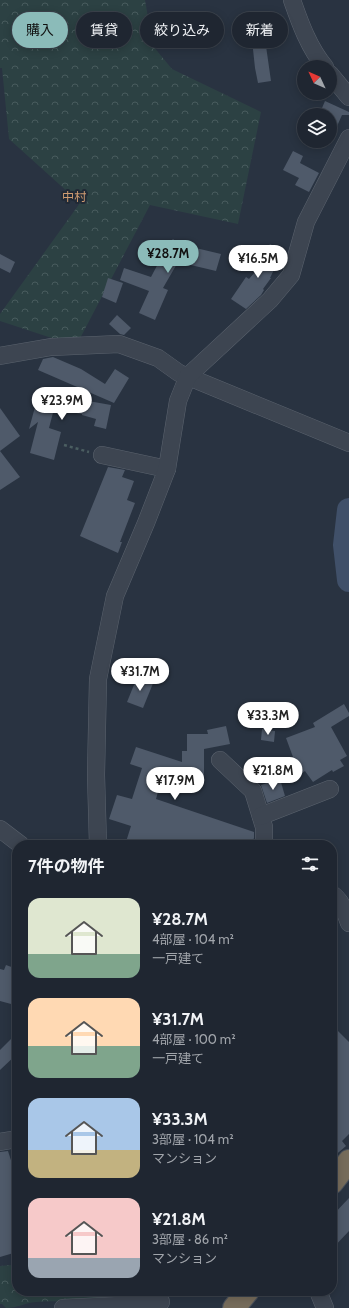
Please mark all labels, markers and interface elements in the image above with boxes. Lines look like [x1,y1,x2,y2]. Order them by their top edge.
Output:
chip: 購入 [12,12,68,48]
chip: 賃貸 [76,12,132,48]
chip: 絞り込み [140,12,224,48]
chip: 新着 [232,12,288,48]
north arrow [297,60,337,100]
map controls [297,60,337,148]
button: layers [297,108,337,148]
district label: 中村 [62,189,87,204]
pin: ¥28.7M [135,240,201,274]
text: ¥28.7M [147,245,189,261]
pin: ¥16.5M [225,245,291,279]
text: ¥16.5M [238,250,278,266]
pin: ¥23.9M [29,387,95,421]
text: ¥23.9M [41,392,83,408]
pin: ¥31.7M [107,658,173,692]
text: ¥31.7M [120,663,160,679]
pin: ¥33.3M [235,702,301,736]
text: ¥33.3M [247,707,289,723]
pin: ¥21.8M [240,757,306,791]
text: ¥21.8M [252,762,294,778]
pin: ¥17.9M [142,767,208,801]
text: ¥17.9M [155,772,195,788]
icon: filters [299,853,321,875]
text: 7件の物件 [28,856,105,876]
text: ¥28.7M [152,909,208,929]
icon: home [60,914,108,962]
text: 4部屋 · 104 m² [152,931,234,947]
text: 一戸建て [152,950,204,966]
text: ¥31.7M [152,1009,204,1029]
icon: home [60,1014,108,1062]
text: 4部屋 · 100 m² [152,1031,236,1047]
text: 一戸建て [152,1050,204,1066]
text: ¥33.3M [152,1109,208,1129]
icon: home [60,1114,108,1162]
text: 3部屋 · 104 m² [152,1131,233,1147]
text: マンション [152,1150,217,1166]
text: ¥21.8M [152,1209,206,1229]
icon: home [60,1214,108,1262]
text: 3部屋 · 86 m² [152,1231,228,1247]
text: マンション [152,1250,217,1266]

